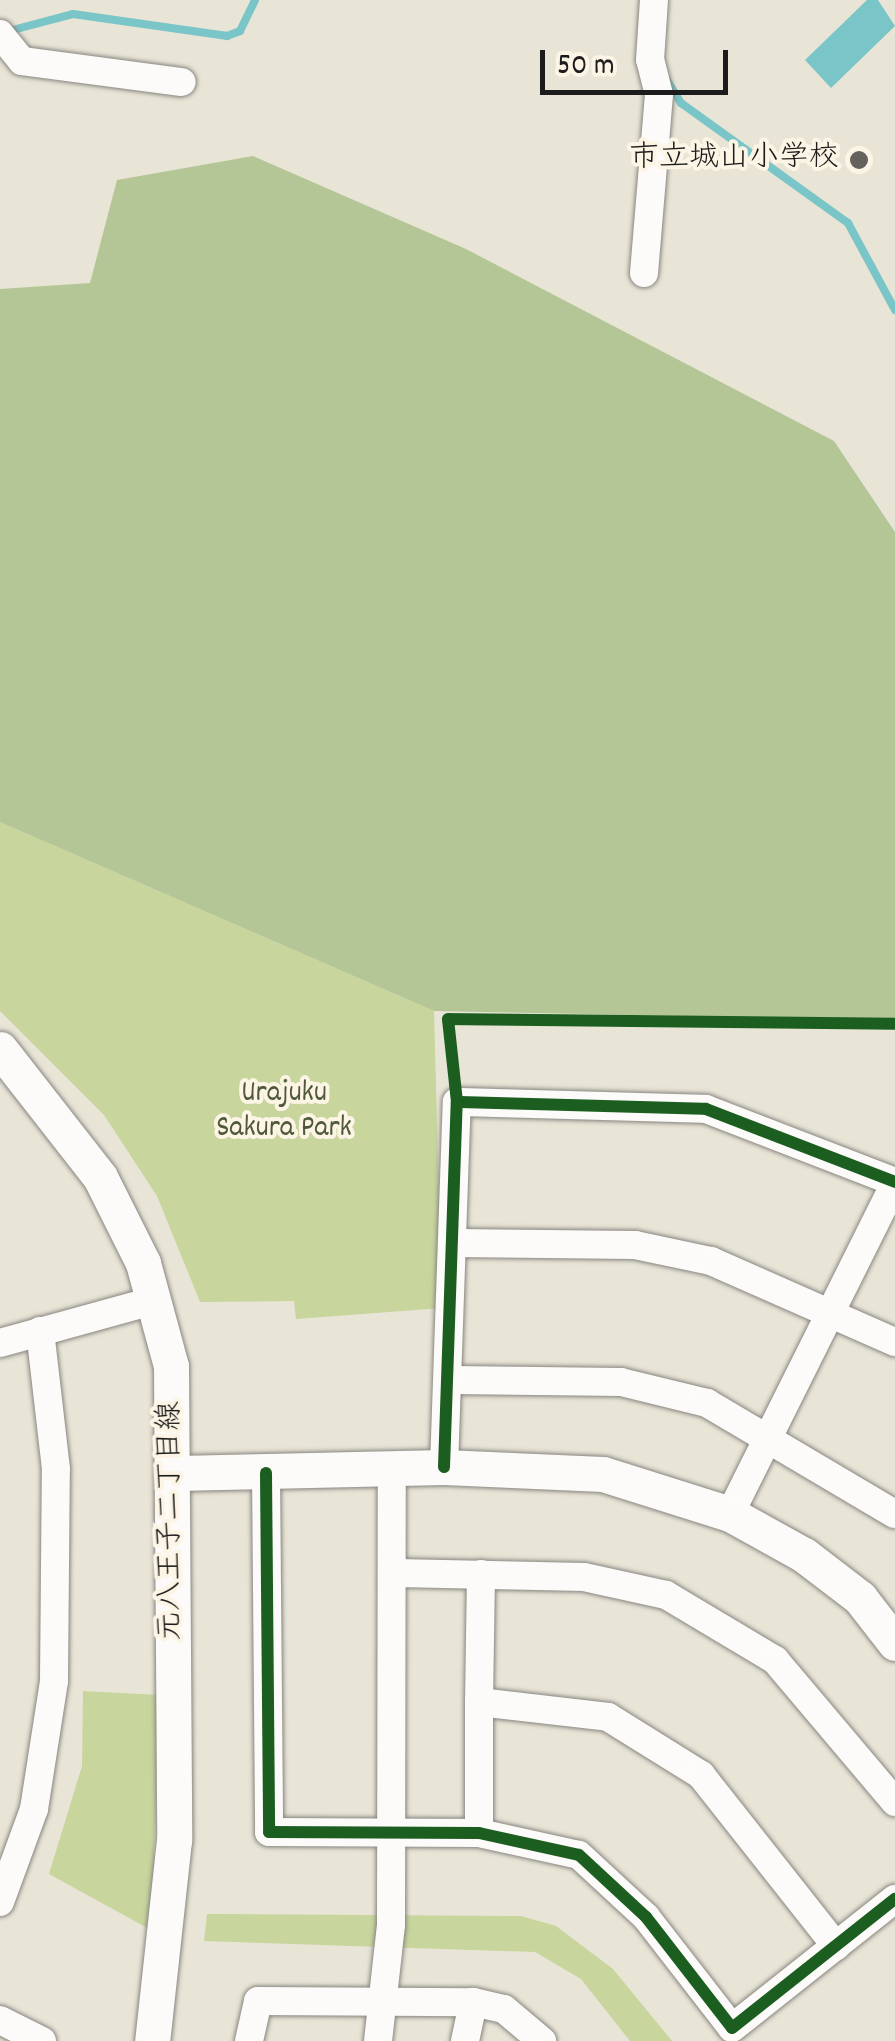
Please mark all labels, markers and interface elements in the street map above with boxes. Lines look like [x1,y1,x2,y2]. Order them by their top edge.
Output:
scale bar [545,30,732,92]
text: 50 m [557,46,615,89]
place label: 市立城山小学校 [629,142,839,178]
marker: 市立城山小学校 [848,149,870,171]
park label: Urajuku Sakura Park [216,1077,352,1148]
street label: 元八王子二丁目線 [155,1401,191,1641]

